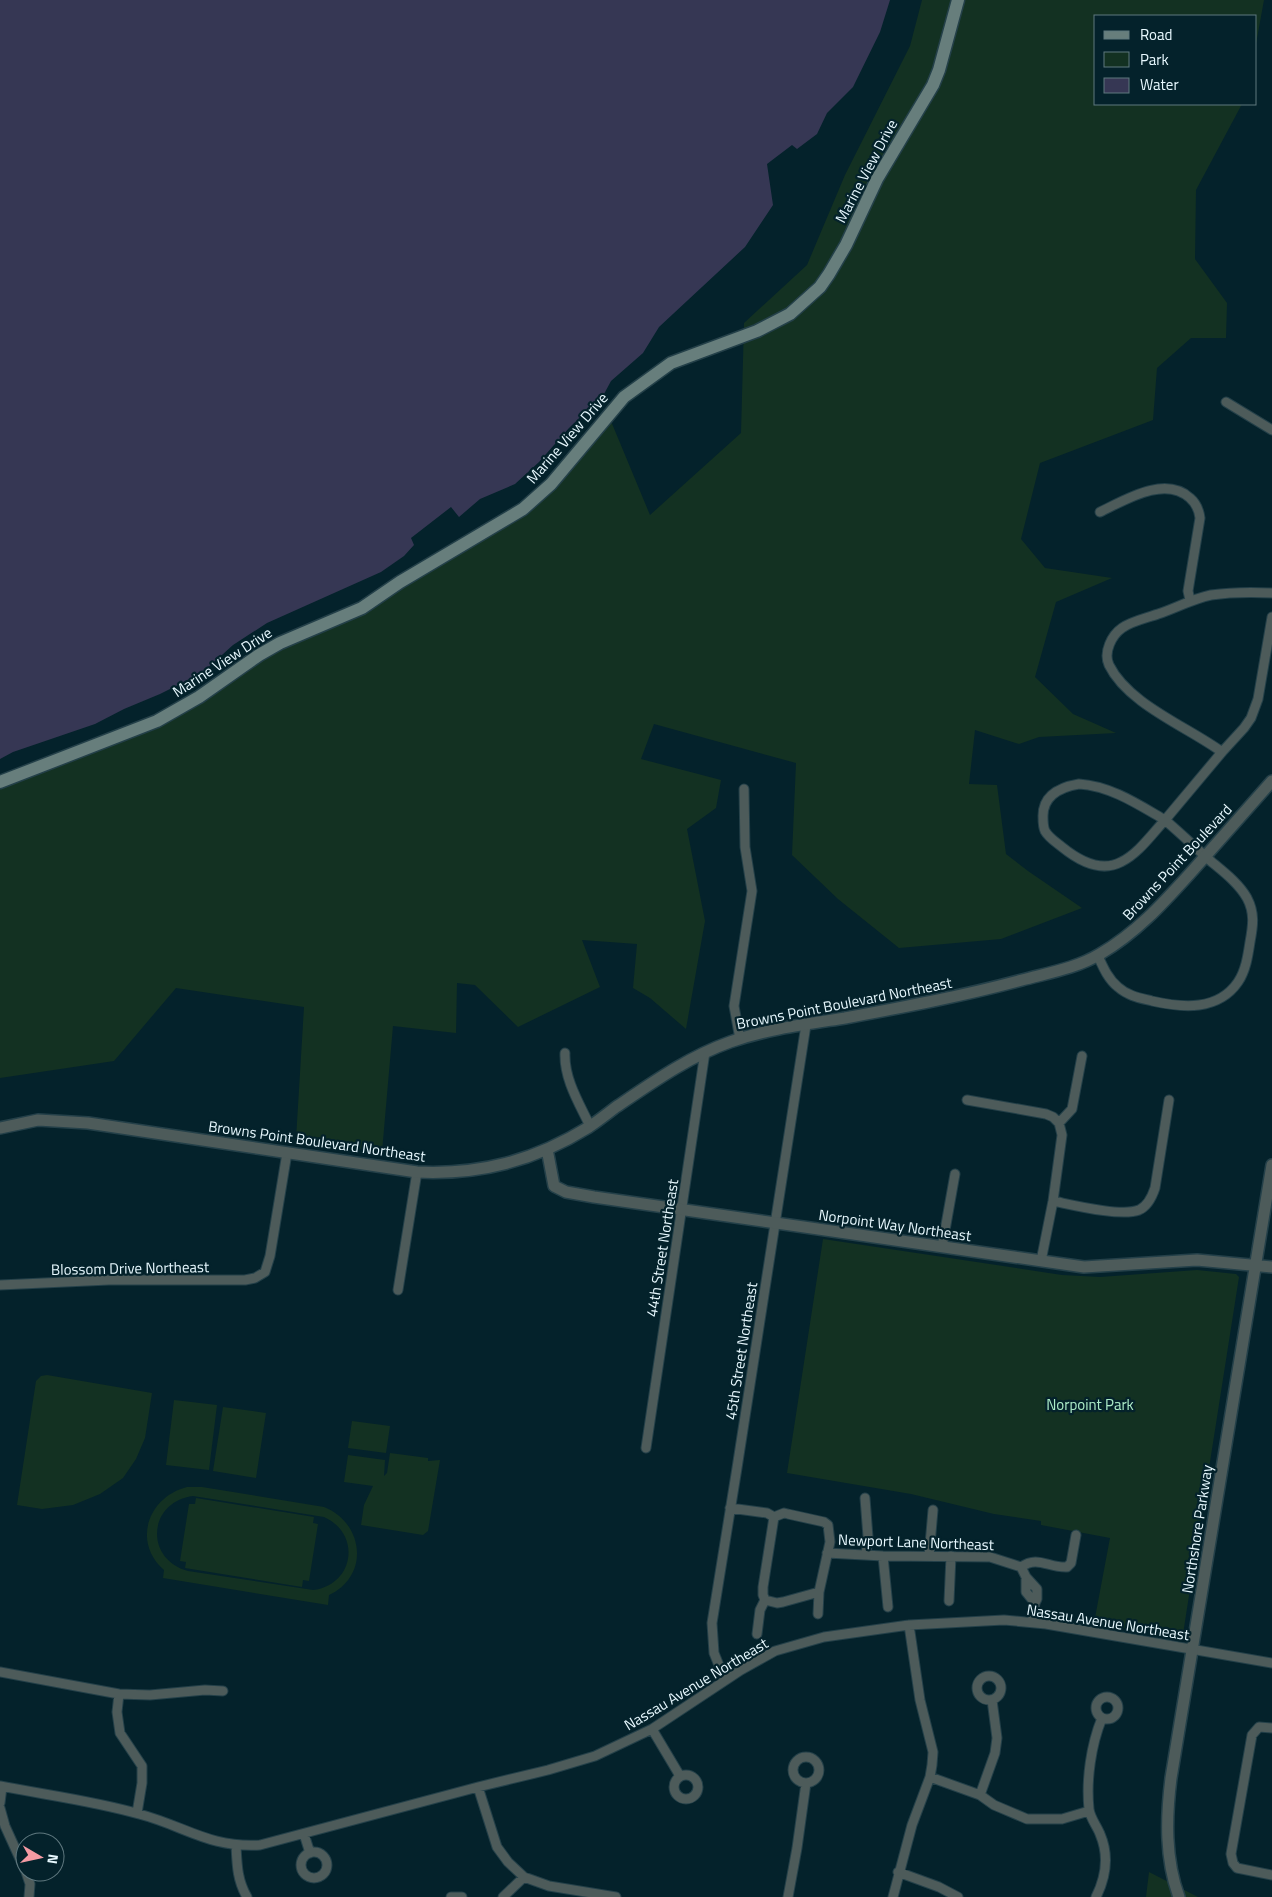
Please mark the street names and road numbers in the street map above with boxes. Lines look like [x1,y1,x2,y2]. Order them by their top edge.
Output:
street label: Marine View Drive [829,115,903,227]
street label: Marine View Drive [521,387,613,489]
street label: Marine View Drive [168,621,276,703]
street label: Browns Point Boulevard [1117,799,1237,925]
street label: Browns Point Boulevard Northeast [734,971,955,1035]
street label: Browns Point Boulevard Northeast [207,1114,428,1168]
street label: 44th Street Northeast [640,1177,684,1319]
street label: Norpoint Way Northeast [817,1203,973,1247]
street label: Blossom Drive Northeast [51,1255,210,1281]
street label: 45th Street Northeast [719,1280,763,1422]
street label: Northshore Parkway [1175,1463,1219,1595]
street label: Newport Lane Northeast [838,1528,995,1556]
street label: Nassau Avenue Northeast [1025,1598,1192,1646]
street label: Nassau Avenue Northeast [620,1631,773,1736]

